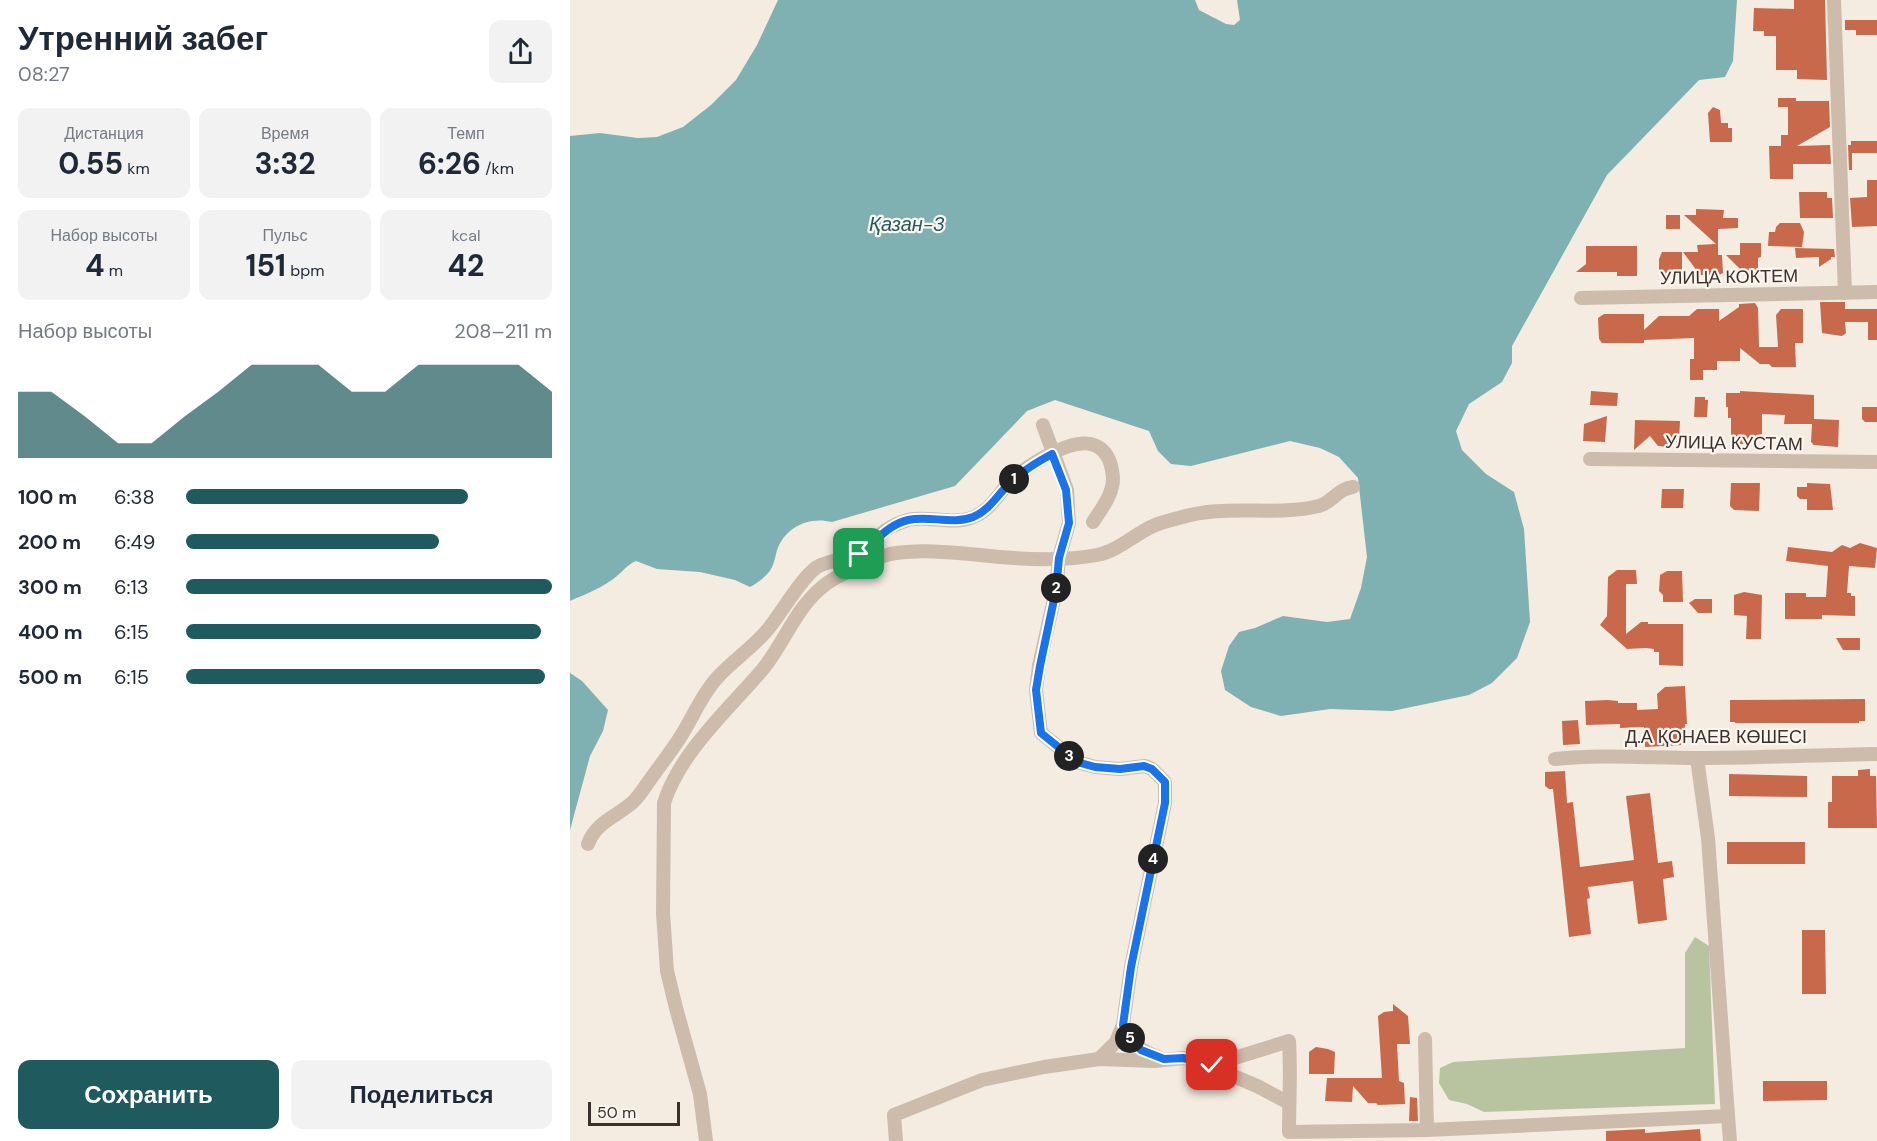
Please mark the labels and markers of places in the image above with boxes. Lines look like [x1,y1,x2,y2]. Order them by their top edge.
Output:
pin: 1 [999,464,1029,494]
pin [833,528,884,579]
pin: 2 [1041,573,1071,603]
pin: 3 [1054,741,1084,771]
pin: 4 [1138,844,1168,874]
pin: 5 [1115,1023,1145,1053]
pin [1186,1039,1237,1090]

